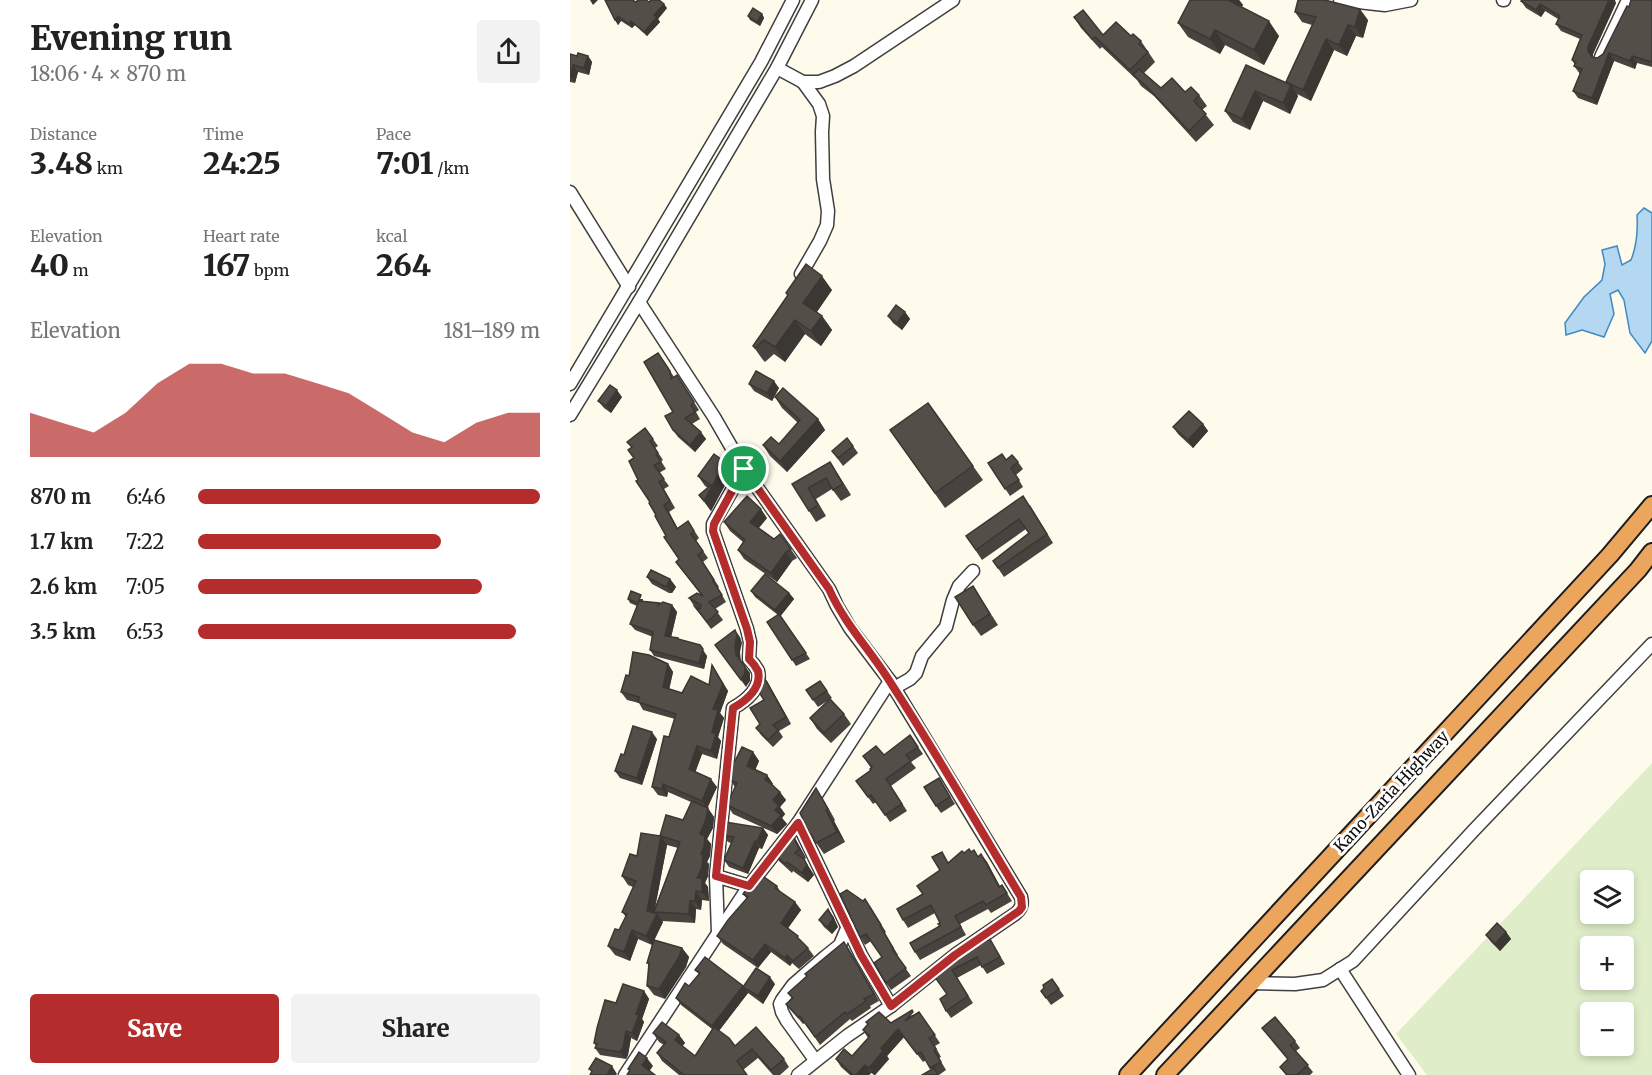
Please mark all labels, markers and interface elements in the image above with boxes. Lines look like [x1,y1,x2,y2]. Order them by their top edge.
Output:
text: Evening run [30,18,232,59]
button: share [477,20,540,83]
text: 18:06 · 4 × 870 m [30,61,186,86]
text: Distance [30,124,97,144]
text: Time [203,124,244,144]
text: Pace [376,124,411,144]
text: 3.48 [30,144,93,182]
text: 24:25 [203,144,281,182]
text: 7:01 [376,144,433,182]
text: km [93,158,123,178]
text: /km [433,158,469,178]
text: Elevation [30,226,103,246]
text: Heart rate [203,226,280,246]
text: kcal [376,226,407,246]
text: 40 [30,246,69,284]
text: 167 [203,246,250,284]
text: 264 [376,246,431,284]
text: m [69,260,89,280]
text: bpm [250,260,289,280]
text: Elevation [30,318,121,343]
text: 181–189 m [443,318,540,343]
pin [718,443,769,494]
icon: arrive [727,452,760,485]
text: 870 m [30,484,91,509]
text: 6:46 [126,484,166,509]
text: 1.7 km [30,529,93,554]
text: 7:22 [126,529,164,554]
text: 2.6 km [30,574,97,599]
text: 7:05 [126,574,165,599]
text: 3.5 km [30,619,96,644]
text: 6:53 [126,619,164,644]
street label: Kano-Zaria Highway [1329,725,1453,856]
map controls [1580,870,1634,1056]
button: layers [1580,870,1634,924]
button: + [1580,936,1634,990]
button: Save [30,994,279,1063]
button: Share [291,994,540,1063]
button: − [1580,1002,1634,1056]

